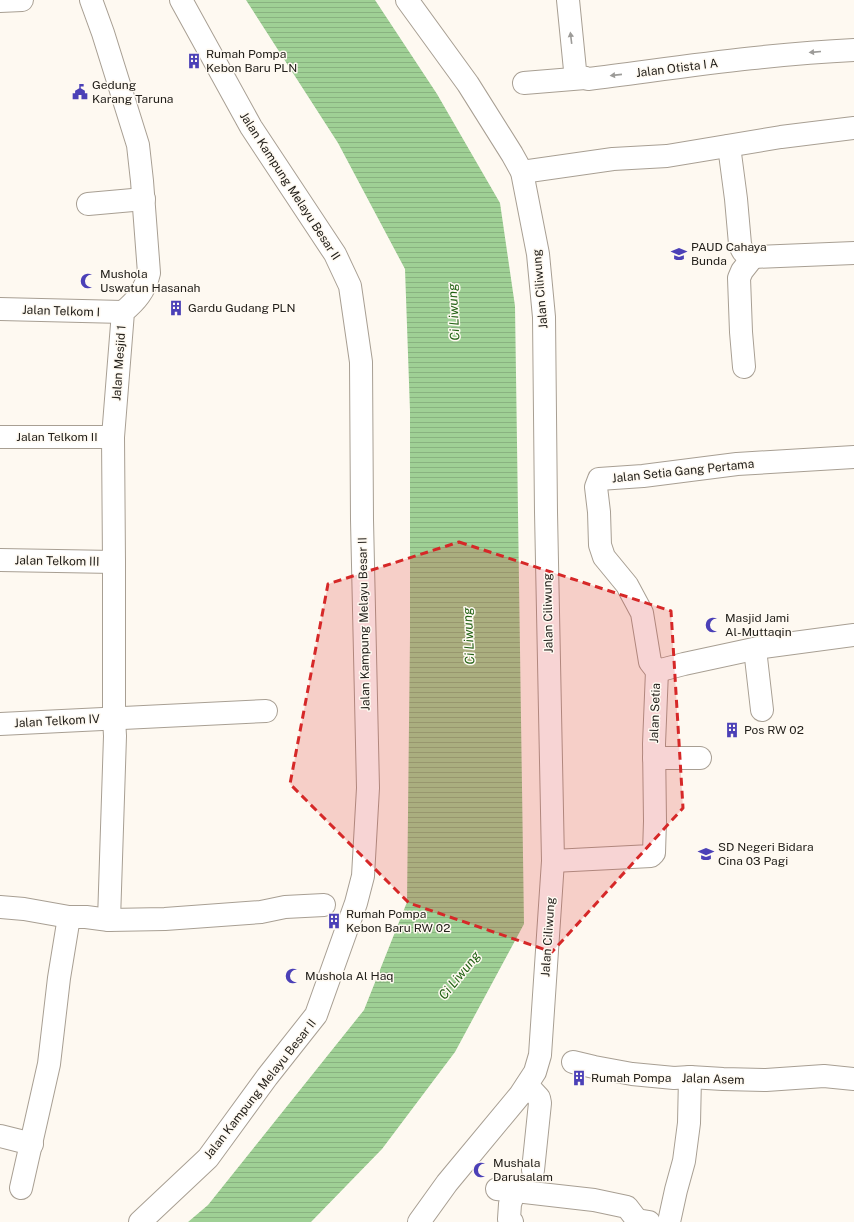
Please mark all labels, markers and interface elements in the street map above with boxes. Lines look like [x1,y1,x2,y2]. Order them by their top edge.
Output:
one-way arrow [568,32,574,44]
place label: Rumah Pompa Kebon Baru PLN [206,47,297,75]
one-way arrow [809,49,821,56]
building icon: Rumah Pompa Kebon Baru PLN [185,52,203,70]
street label: Jalan Otista I A [635,56,719,80]
one-way arrow [610,72,622,78]
place label: Gedung Karang Taruna [92,78,173,106]
public building icon: Gedung Karang Taruna [71,83,89,101]
street label: Jalan Kampung Melayu Besar II [237,109,343,263]
place label: PAUD Cahaya Bunda [691,240,767,268]
school or university icon: PAUD Cahaya Bunda [670,245,688,263]
street label: Jalan Ciliwung [530,249,550,329]
place label: Mushola Uswatun Hasanah [100,267,201,295]
mosque icon: Mushola Uswatun Hasanah [79,272,97,290]
water label: Ci Liwung [444,283,462,341]
building icon: Gardu Gudang PLN [167,299,185,317]
place label: Gardu Gudang PLN [188,301,296,315]
street label: Jalan Telkom I [22,303,100,319]
street label: Jalan Mesjid 1 [109,325,129,401]
street label: Jalan Telkom II [16,430,98,444]
street label: Jalan Setia Gang Pertama [611,457,755,485]
street label: Jalan Kampung Melayu Besar II [355,537,373,711]
street label: Jalan Telkom III [15,553,99,569]
street label: Jalan Ciliwung [540,573,556,653]
water label: Ci Liwung [459,607,477,665]
place label: Masjid Jami Al-Muttaqin [725,611,792,639]
mosque icon: Masjid Jami Al-Muttaqin [704,616,722,634]
street label: Jalan Setia [647,683,663,743]
street label: Jalan Telkom IV [14,712,100,730]
building icon: Pos RW 02 [723,721,741,739]
place label: Pos RW 02 [744,723,804,737]
place label: SD Negeri Bidara Cina 03 Pagi [718,840,814,868]
school or university icon: SD Negeri Bidara Cina 03 Pagi [697,845,715,863]
street label: Jalan Ciliwung [538,897,558,977]
place label: Rumah Pompa Kebon Baru RW 02 [346,907,450,935]
building icon: Rumah Pompa Kebon Baru RW 02 [325,912,343,930]
water label: Ci Liwung [435,948,483,1002]
mosque icon: Mushola Al Haq [284,967,302,985]
place label: Mushola Al Haq [305,969,394,983]
street label: Jalan Kampung Melayu Besar II [201,1016,319,1162]
building icon: Rumah Pompa [570,1069,588,1087]
place label: Rumah Pompa [591,1071,671,1085]
street label: Jalan Asem [681,1071,745,1087]
place label: Mushala Darusalam [493,1156,553,1184]
mosque icon: Mushala Darusalam [472,1161,490,1179]

